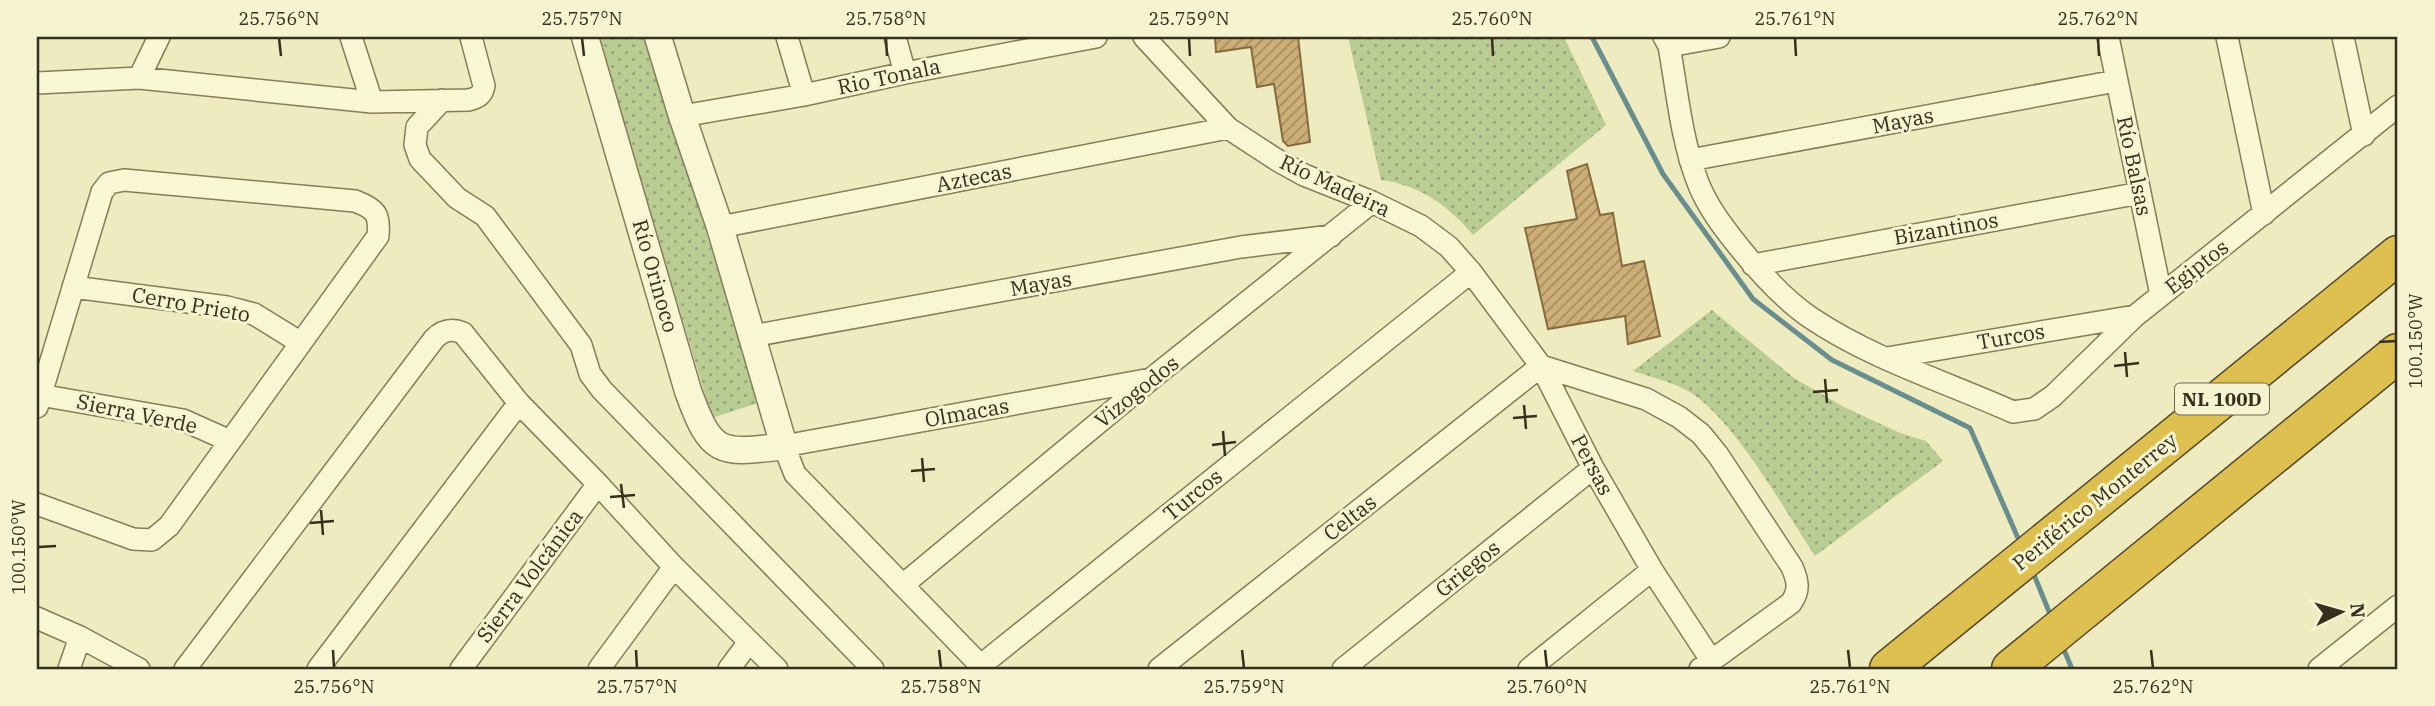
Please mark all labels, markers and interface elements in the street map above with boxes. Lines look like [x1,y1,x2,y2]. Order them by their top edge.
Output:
text: 25.756°N [238,7,320,30]
text: 25.757°N [541,7,623,30]
text: 25.758°N [845,7,927,30]
text: 25.759°N [1148,7,1230,30]
text: 25.760°N [1451,7,1533,30]
text: 25.761°N [1754,7,1836,30]
text: 25.762°N [2057,7,2139,30]
street label: Rio Tonala [835,51,943,101]
street label: Mayas [1870,100,1936,140]
street label: Río Balsas [2111,113,2159,218]
street label: Río Madeira [1276,147,1395,223]
street label: Aztecas [934,156,1014,198]
street label: Bizantinos [1891,205,2000,251]
street label: Río Orinoco [626,216,685,336]
street label: Egiptos [2159,233,2234,300]
street label: Mayas [1008,264,1074,302]
street label: Cerro Prieto [130,280,252,328]
text: 100.150°W [2404,293,2427,389]
street label: Turcos [1975,316,2047,356]
street label: Vizogodos [1088,349,1184,434]
road number: NL 100D [2175,384,2269,414]
street label: Sierra Verde [74,387,200,439]
street label: Olmacas [922,391,1011,433]
street label: Periférico Monterrey [2006,425,2183,577]
street label: Persas [1565,429,1621,500]
street label: Turcos [1157,462,1228,527]
street label: Celtas [1317,488,1382,547]
text: 100.150°W [7,499,30,595]
street label: Sierra Volcánica [470,503,589,648]
street label: Griegos [1429,534,1506,603]
north arrow [2306,576,2376,646]
text: N [2345,602,2371,619]
text: 25.756°N [293,675,375,698]
text: 25.757°N [596,675,678,698]
text: 25.758°N [900,675,982,698]
text: 25.759°N [1203,675,1285,698]
text: 25.760°N [1506,675,1588,698]
text: 25.761°N [1809,675,1891,698]
text: 25.762°N [2112,675,2194,698]

